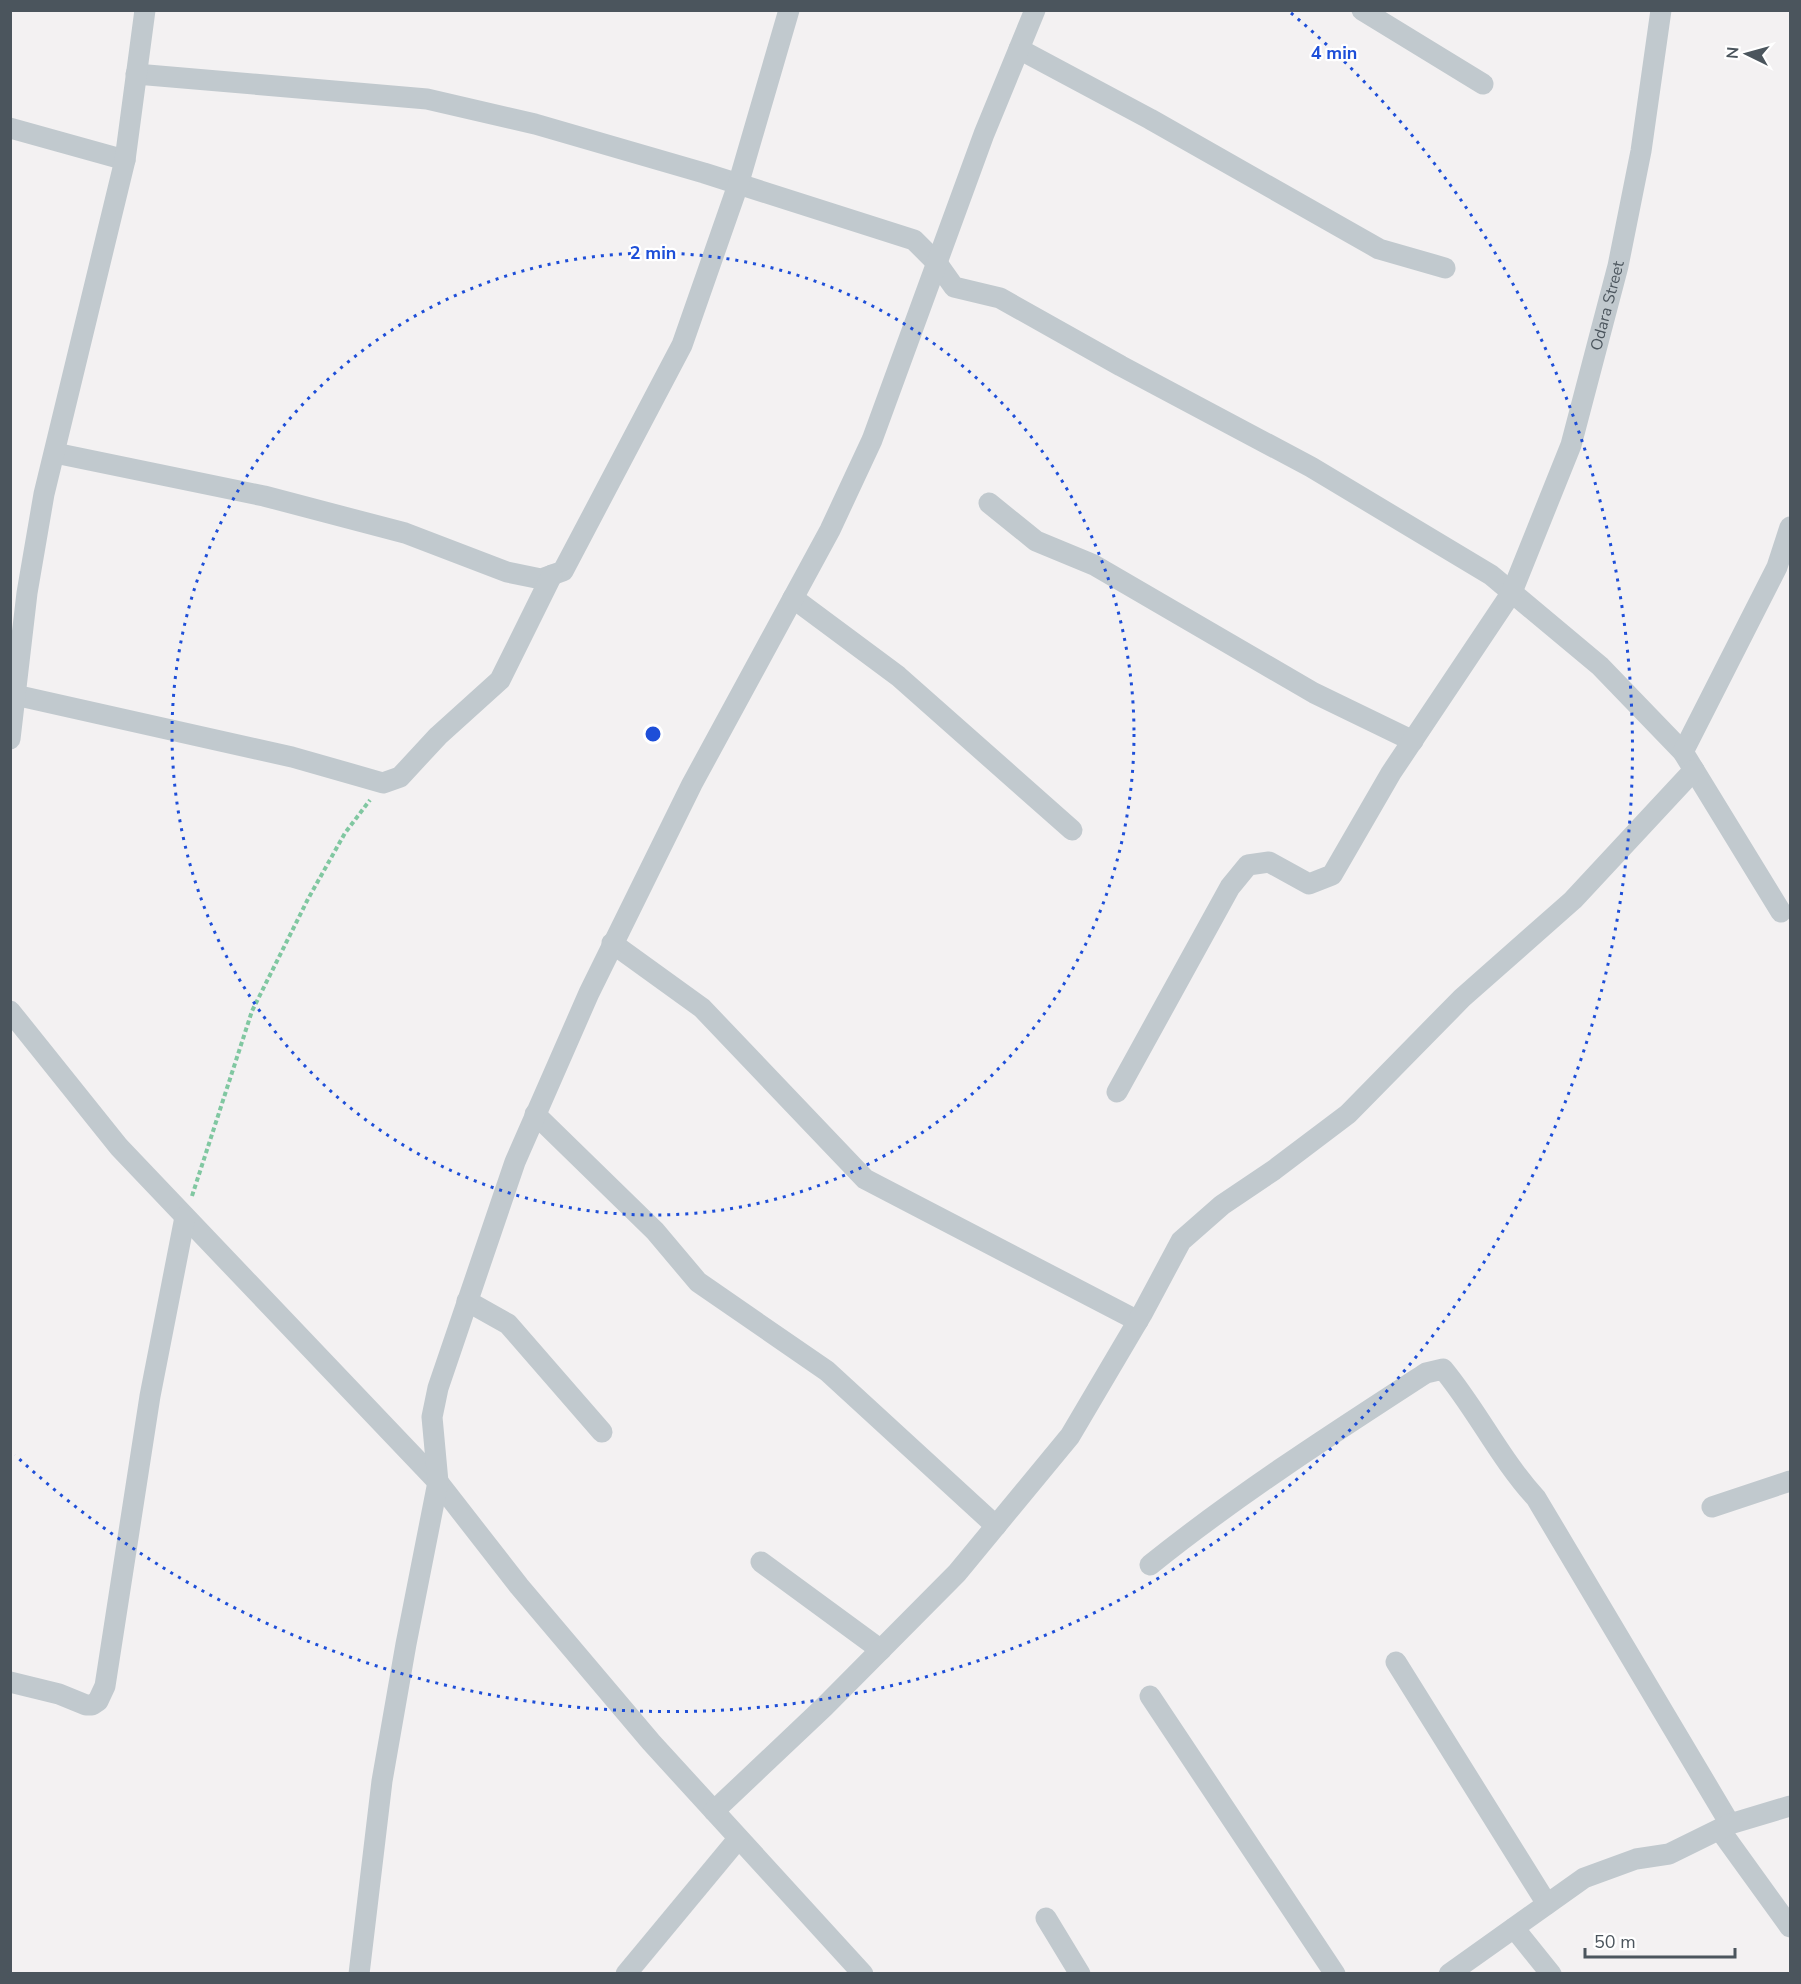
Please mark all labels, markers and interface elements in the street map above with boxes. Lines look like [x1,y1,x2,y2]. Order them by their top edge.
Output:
north arrow [1717,24,1777,84]
text: 4 min [1311,41,1357,65]
text: N [1722,46,1745,60]
text: 2 min [630,241,676,265]
street label: Odara Street [1585,259,1630,353]
centre of rings [643,724,663,744]
scale bar [1585,1921,1735,1959]
text: 50 m [1594,1930,1636,1954]

